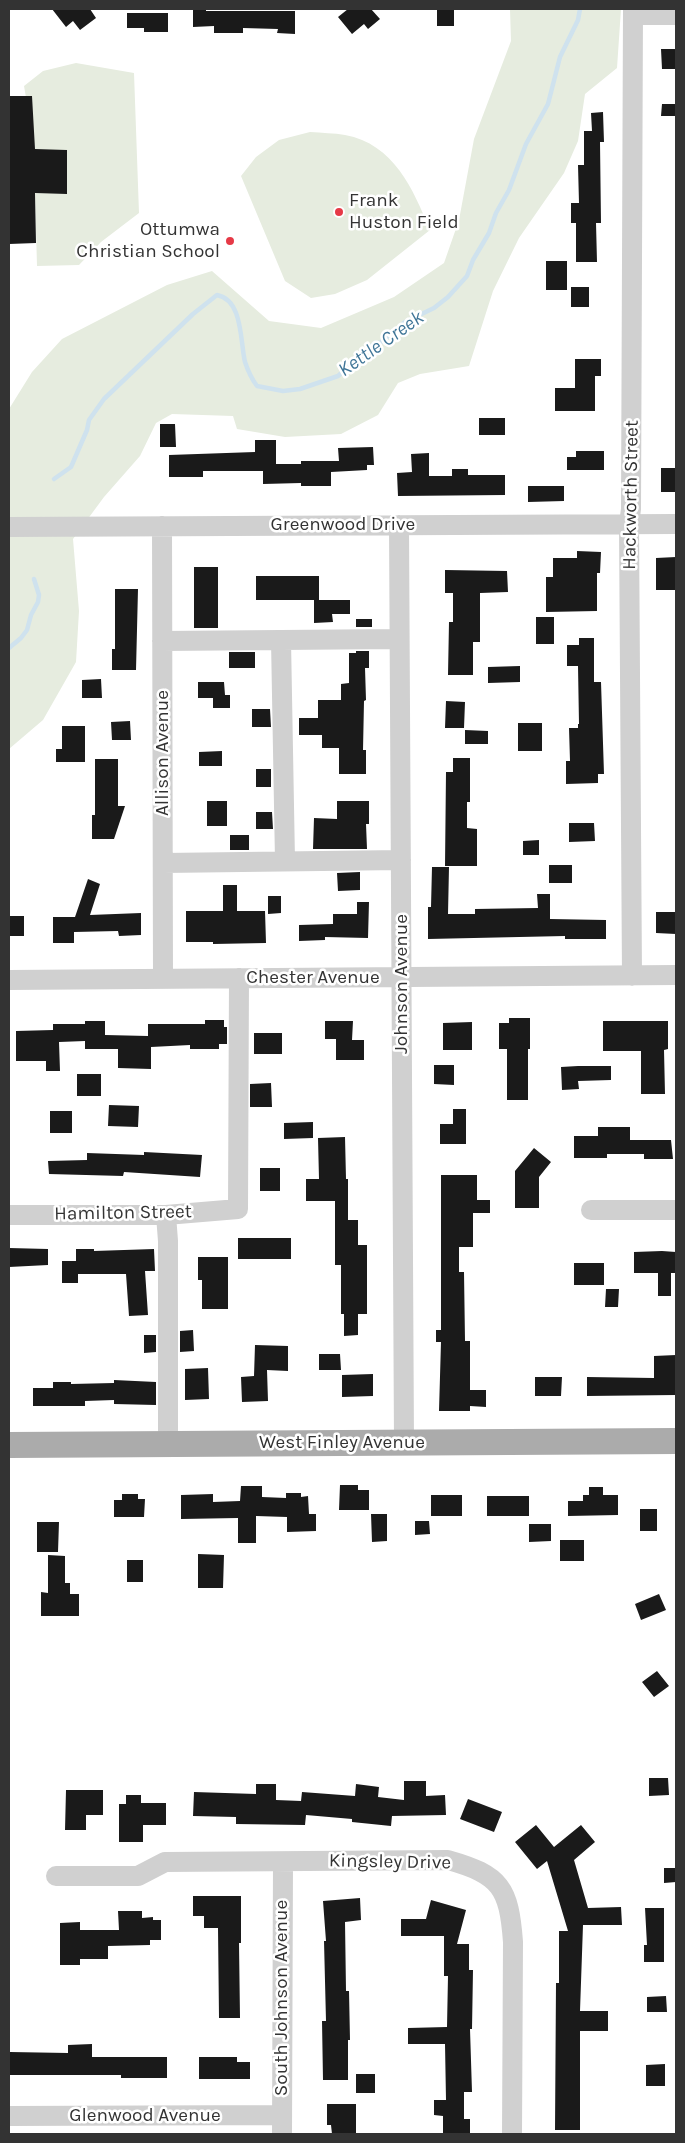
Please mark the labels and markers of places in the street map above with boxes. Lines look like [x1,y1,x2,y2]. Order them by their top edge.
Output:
place label: Frank Huston Field [349,190,459,234]
marker: Frank Huston Field [333,206,345,218]
place label: Ottumwa Christian School [76,219,220,263]
marker: Ottumwa Christian School [224,235,236,247]

